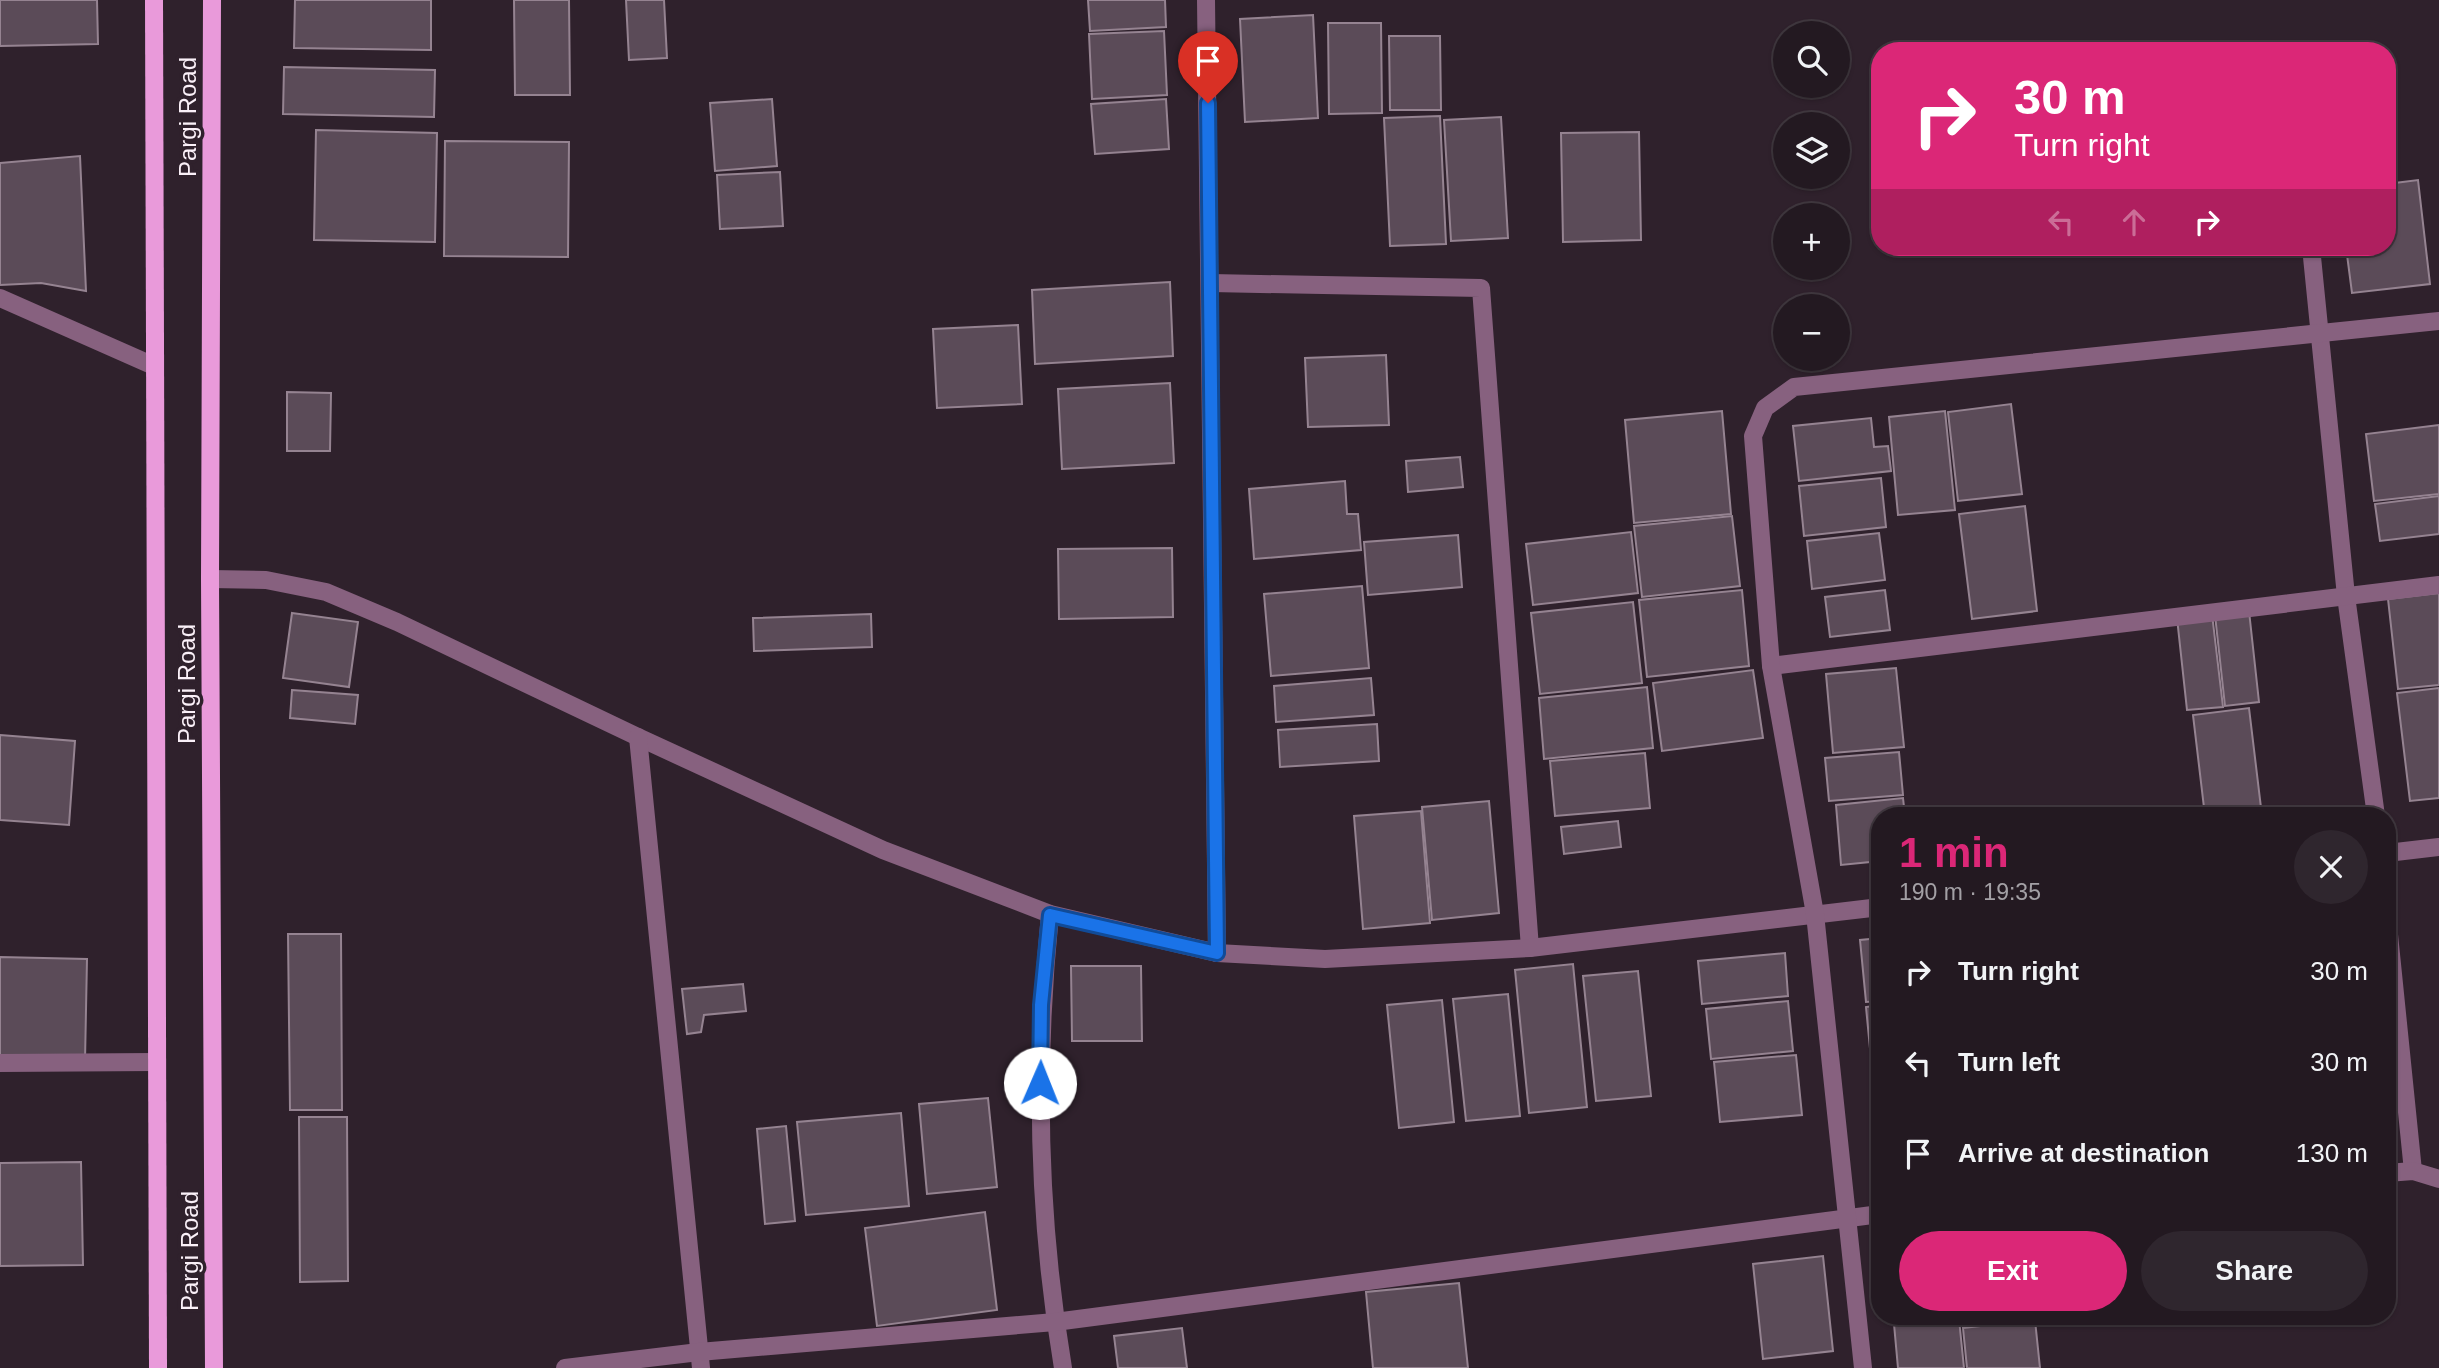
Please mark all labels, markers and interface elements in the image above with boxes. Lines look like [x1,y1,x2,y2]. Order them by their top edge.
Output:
map controls [1773,21,1850,371]
button: search [1773,21,1850,98]
pin [1178,31,1238,103]
icon: arrive [1189,42,1227,80]
street label: Pargi Road [174,57,201,177]
icon: right [1899,70,1990,161]
text: 30 m [2014,70,2126,124]
button: layers [1773,112,1850,189]
text: Turn right [2014,127,2150,163]
button: + [1773,203,1850,280]
icon: left [2042,203,2080,241]
icon: ahead [2115,203,2153,241]
icon: right [2188,203,2226,241]
button: − [1773,294,1850,371]
street label: Pargi Road [173,624,200,744]
text: 1 min [1899,829,2009,876]
button: close [2294,830,2368,904]
text: 190 m · 19:35 [1899,879,2041,905]
icon: right [1899,953,1937,991]
text: Turn right [1958,956,2079,986]
text: 30 m [2310,956,2368,986]
icon: left [1899,1044,1937,1082]
position arrow [1003,1046,1077,1120]
text: Turn left [1958,1047,2060,1077]
text: 30 m [2310,1047,2368,1077]
icon: arrive [1899,1135,1937,1173]
text: Arrive at destination [1958,1138,2209,1168]
text: 130 m [2296,1138,2368,1168]
street label: Pargi Road [176,1191,203,1311]
button: Exit [1899,1231,2127,1311]
button: Share [2141,1231,2368,1311]

